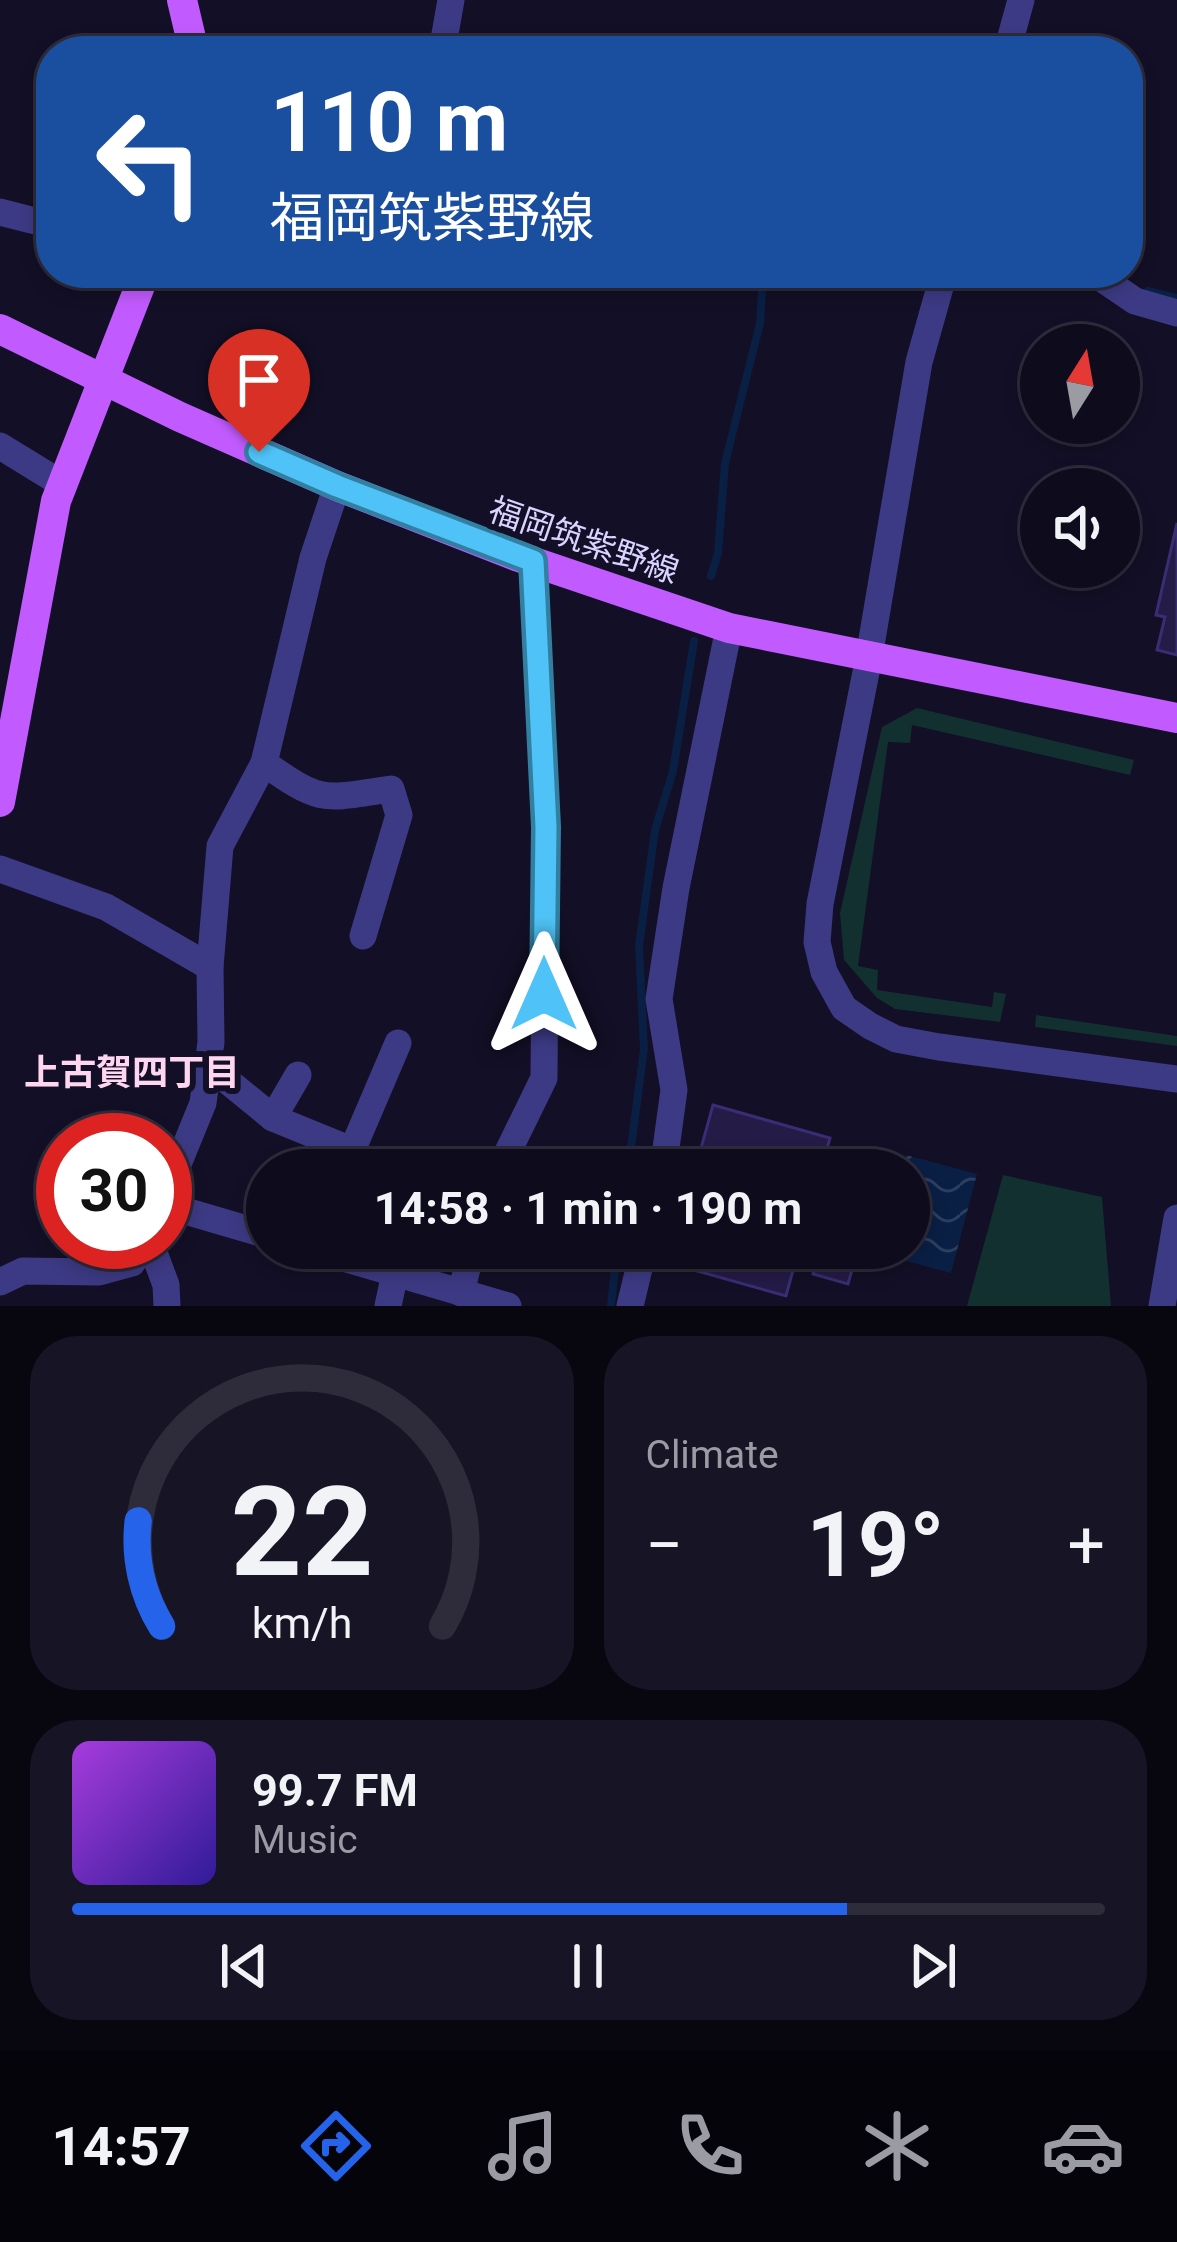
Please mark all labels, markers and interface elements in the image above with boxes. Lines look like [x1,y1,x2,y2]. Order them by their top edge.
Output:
text: 110 m [270,73,508,172]
icon: left [72,84,228,240]
text: 福岡筑紫野線 [270,187,594,250]
north arrow [1020,324,1140,444]
map controls [1020,324,1140,588]
pin [208,329,310,452]
icon: arrive [226,347,292,413]
button: sound [1020,468,1140,588]
street label: 福岡筑紫野線 [484,490,684,591]
position arrow [481,931,607,1057]
district label: 上古賀四丁目 [24,1052,240,1094]
speed limit sign: 30 [36,1113,192,1269]
text: 14:58 · 1 min · 190 m [374,1182,802,1235]
text: Climate [646,1432,779,1478]
text: 22 [230,1459,373,1605]
text: 19° [806,1493,945,1598]
text: − [646,1507,683,1584]
text: + [1068,1507,1105,1584]
text: km/h [251,1598,352,1648]
text: 99.7 FM [252,1764,418,1817]
text: Music [252,1817,358,1863]
icon: previous [211,1933,277,1999]
icon: pause [555,1933,621,1999]
icon: next [900,1933,966,1999]
icon: directions [294,2104,378,2188]
icon: music [481,2104,565,2188]
icon: phone [668,2104,752,2188]
icon: climate [855,2104,939,2188]
icon: car [1041,2104,1125,2188]
text: 14:57 [51,2115,191,2178]

